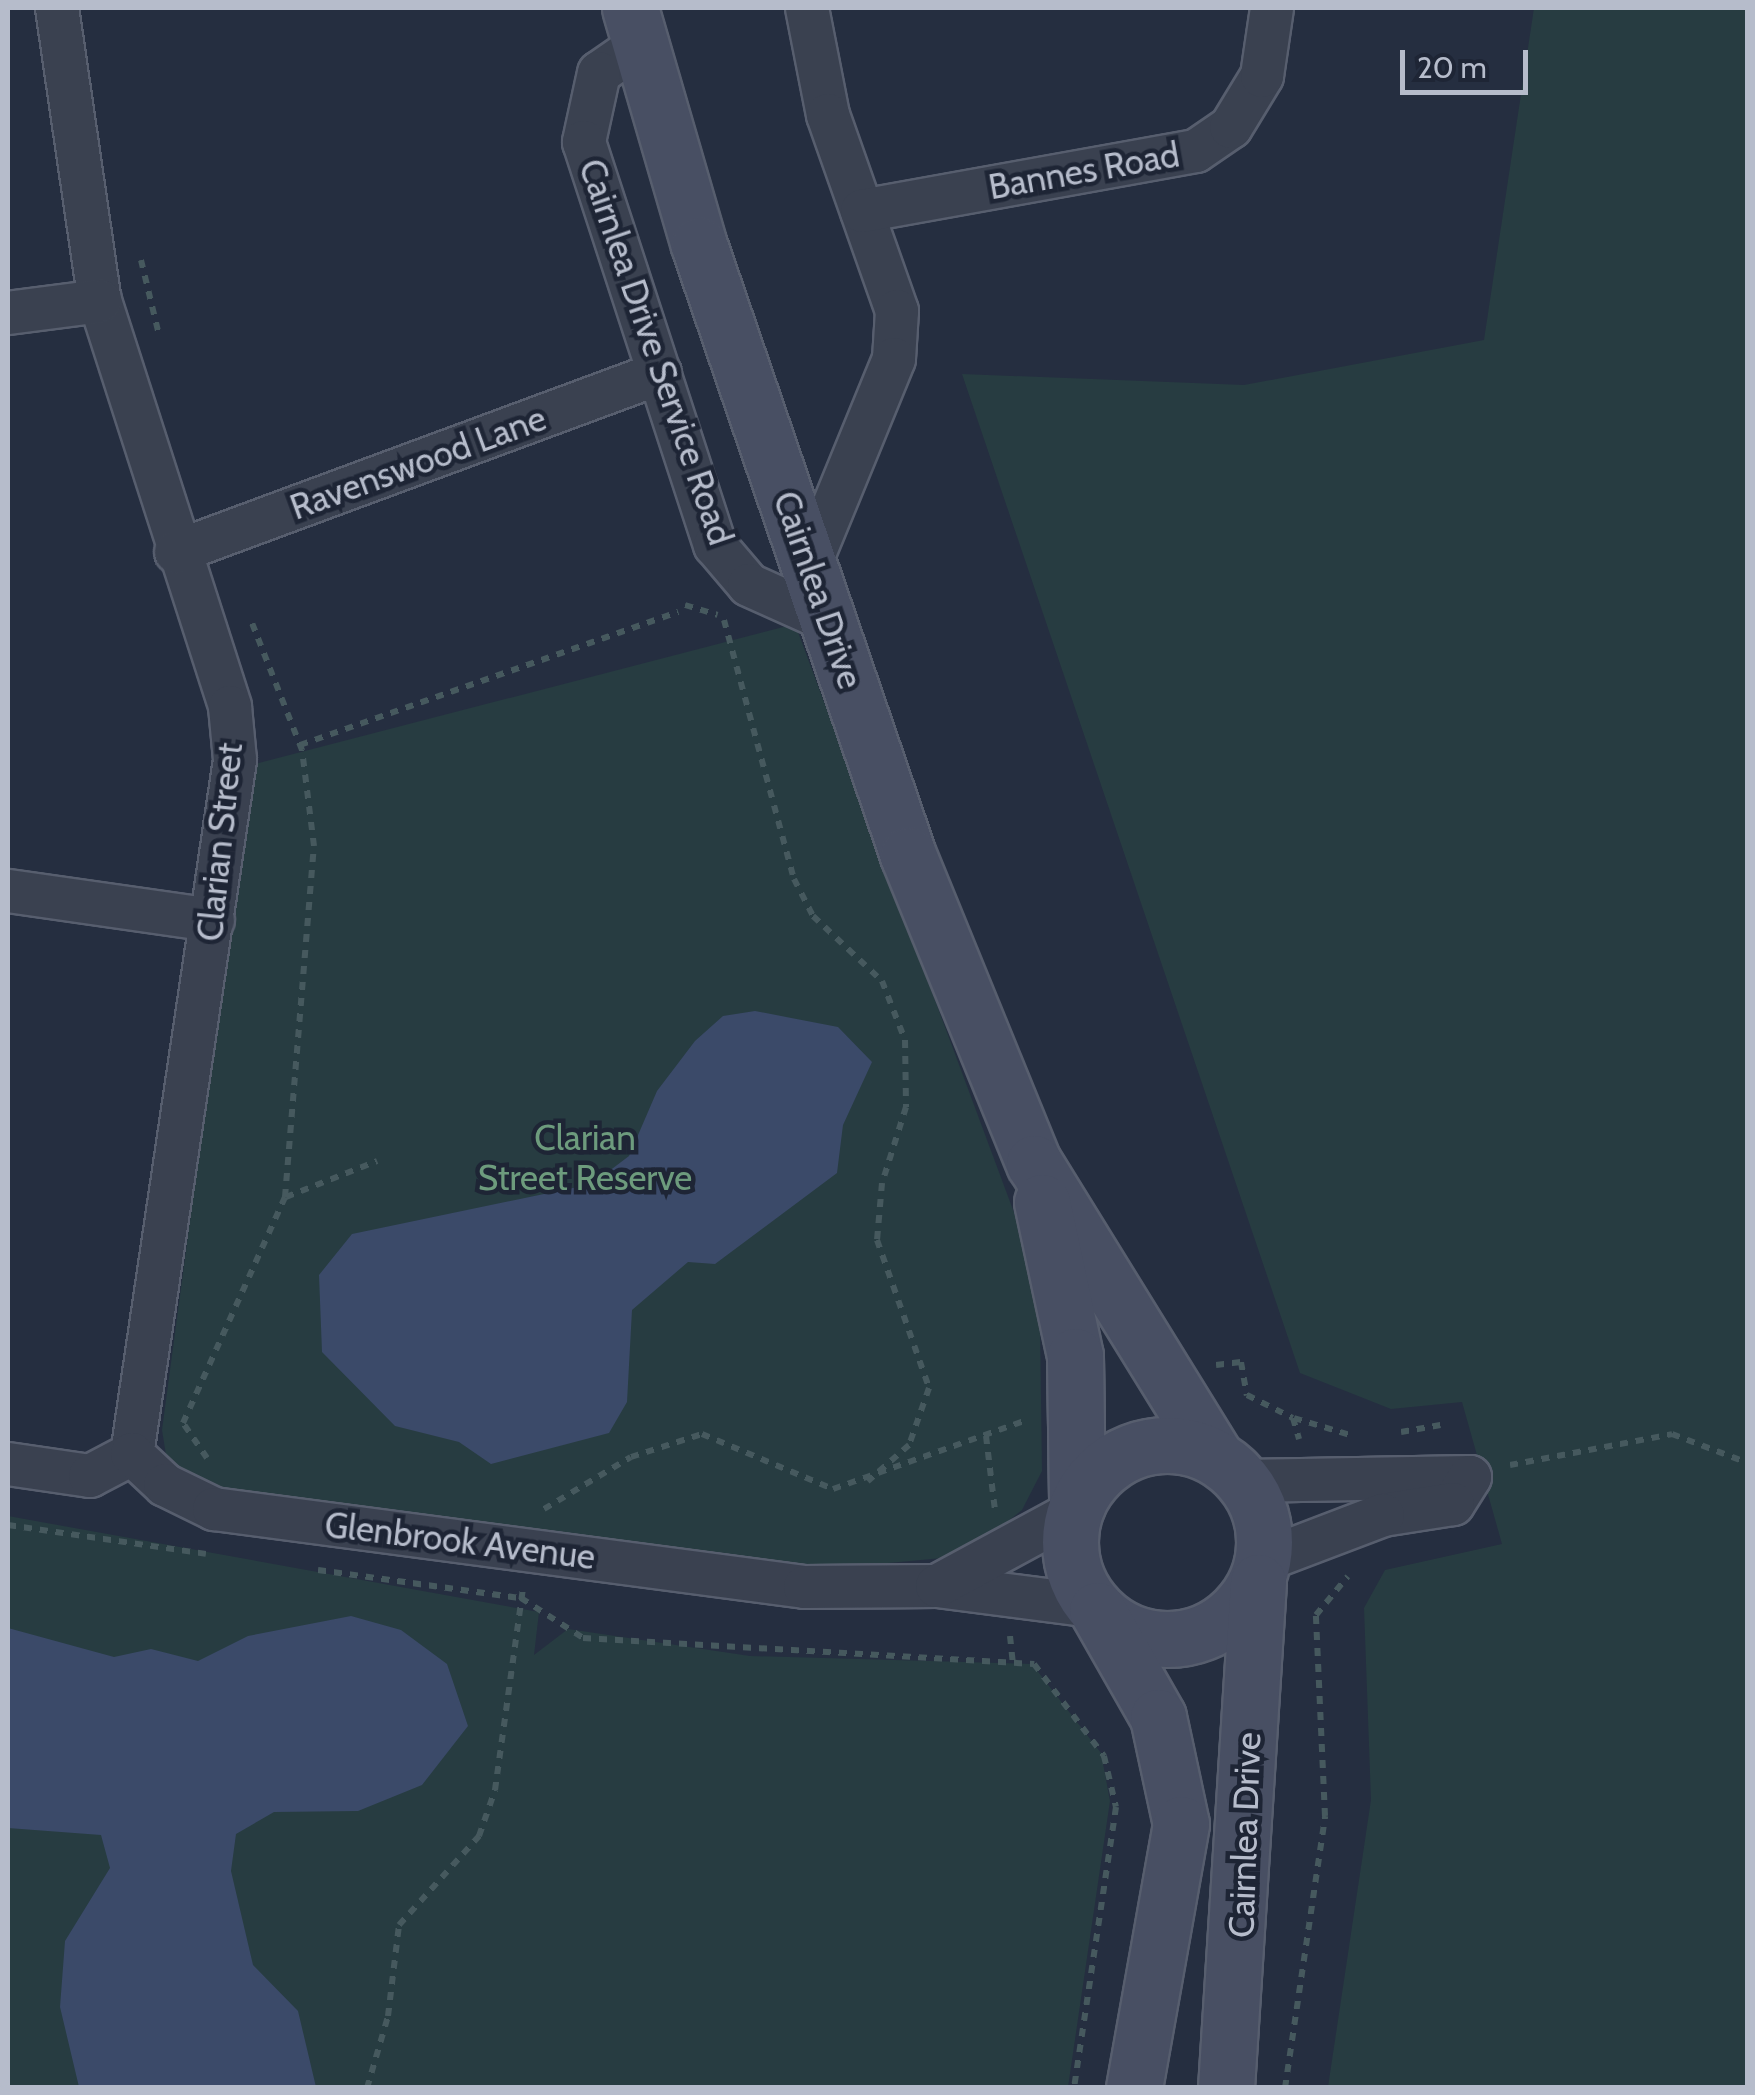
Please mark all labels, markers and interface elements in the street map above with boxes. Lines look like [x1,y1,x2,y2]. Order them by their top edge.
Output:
scale bar [1405,30,1532,92]
text: 20 m [1417,49,1487,86]
street label: Bannes Road [985,134,1183,208]
street label: Cairnlea Drive Service Road [570,154,742,550]
street label: Ravenswood Lane [285,397,551,529]
street label: Cairnlea Drive [765,486,871,694]
street label: Clarian Street [189,741,251,943]
park label: Clarian Street Reserve [478,1117,692,1199]
street label: Glenbrook Avenue [322,1504,598,1578]
street label: Cairnlea Drive [1220,1732,1270,1938]

